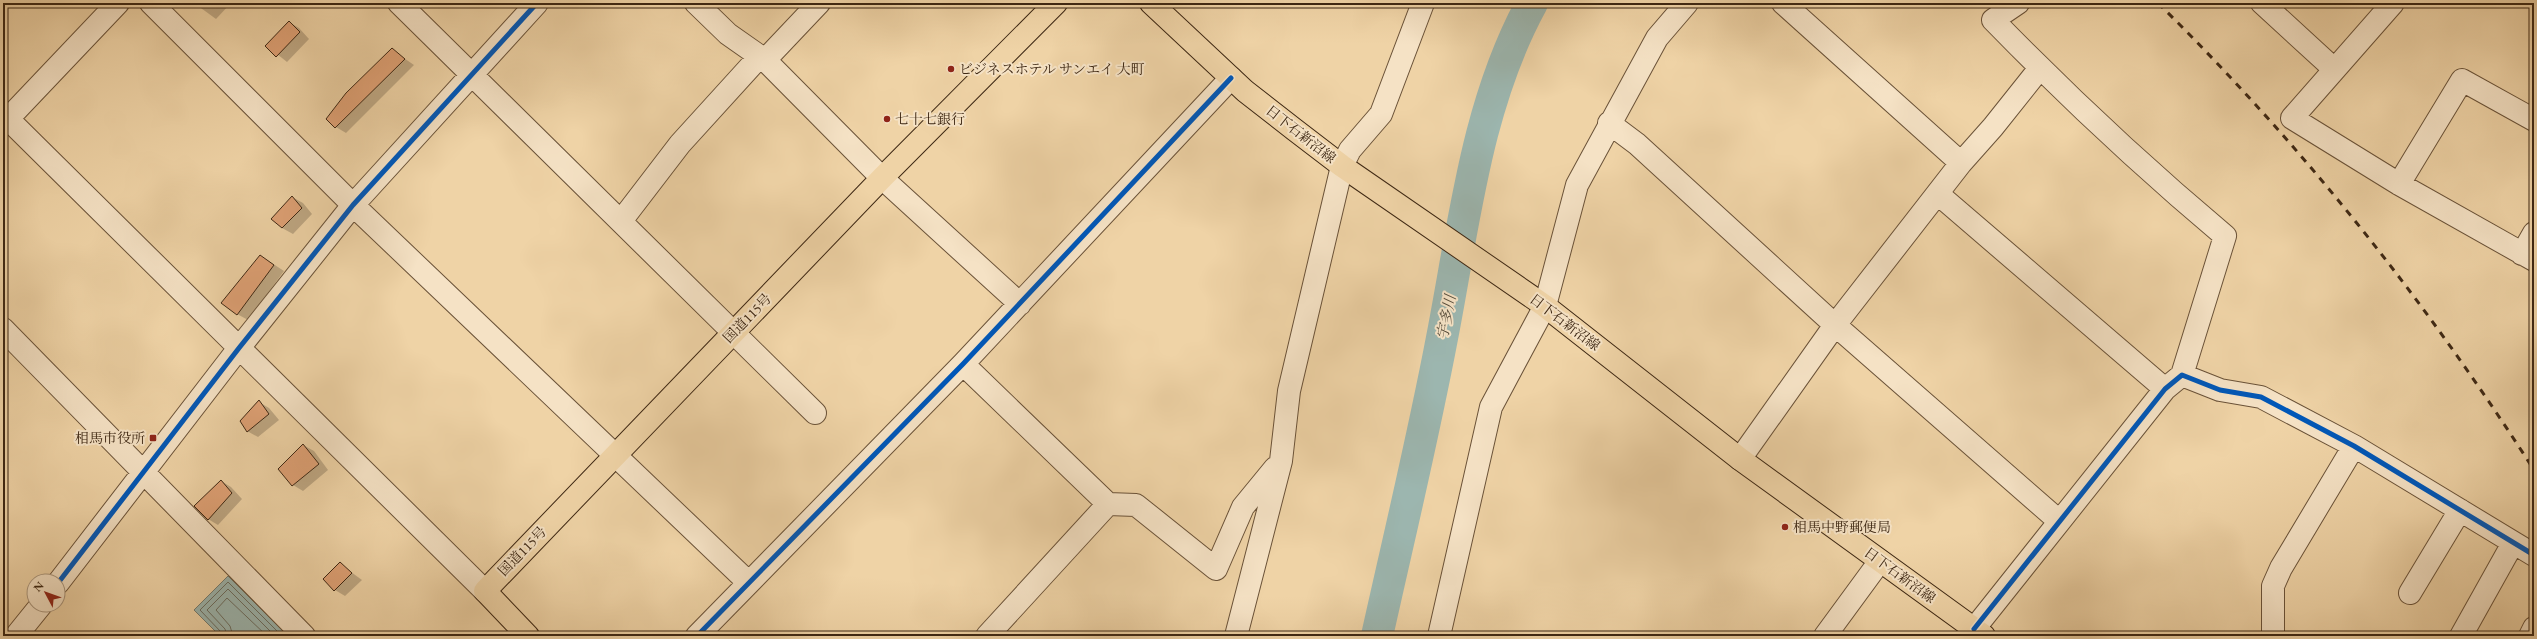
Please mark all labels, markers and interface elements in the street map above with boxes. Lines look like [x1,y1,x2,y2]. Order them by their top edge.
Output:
place label: ビジネスホテル サンエイ 大町 [959,60,1145,78]
marker: ビジネスホテル サンエイ 大町 [946,64,956,74]
street label: 日下石新沼線 [1262,101,1340,167]
place label: 七十七銀行 [895,110,965,128]
marker: 七十七銀行 [882,114,892,124]
street label: 国道115号 [719,289,775,347]
street label: 日下石新沼線 [1526,290,1604,354]
water label: 宇多川 [1432,291,1460,341]
place label: 相馬市役所 [75,429,145,447]
marker: 相馬市役所 [148,433,158,443]
place label: 相馬中野郵便局 [1793,518,1891,536]
street label: 国道115号 [494,522,550,580]
marker: 相馬中野郵便局 [1780,522,1790,532]
street label: 日下石新沼線 [1861,543,1939,607]
north arrow [26,573,66,613]
text: N [30,578,47,594]

